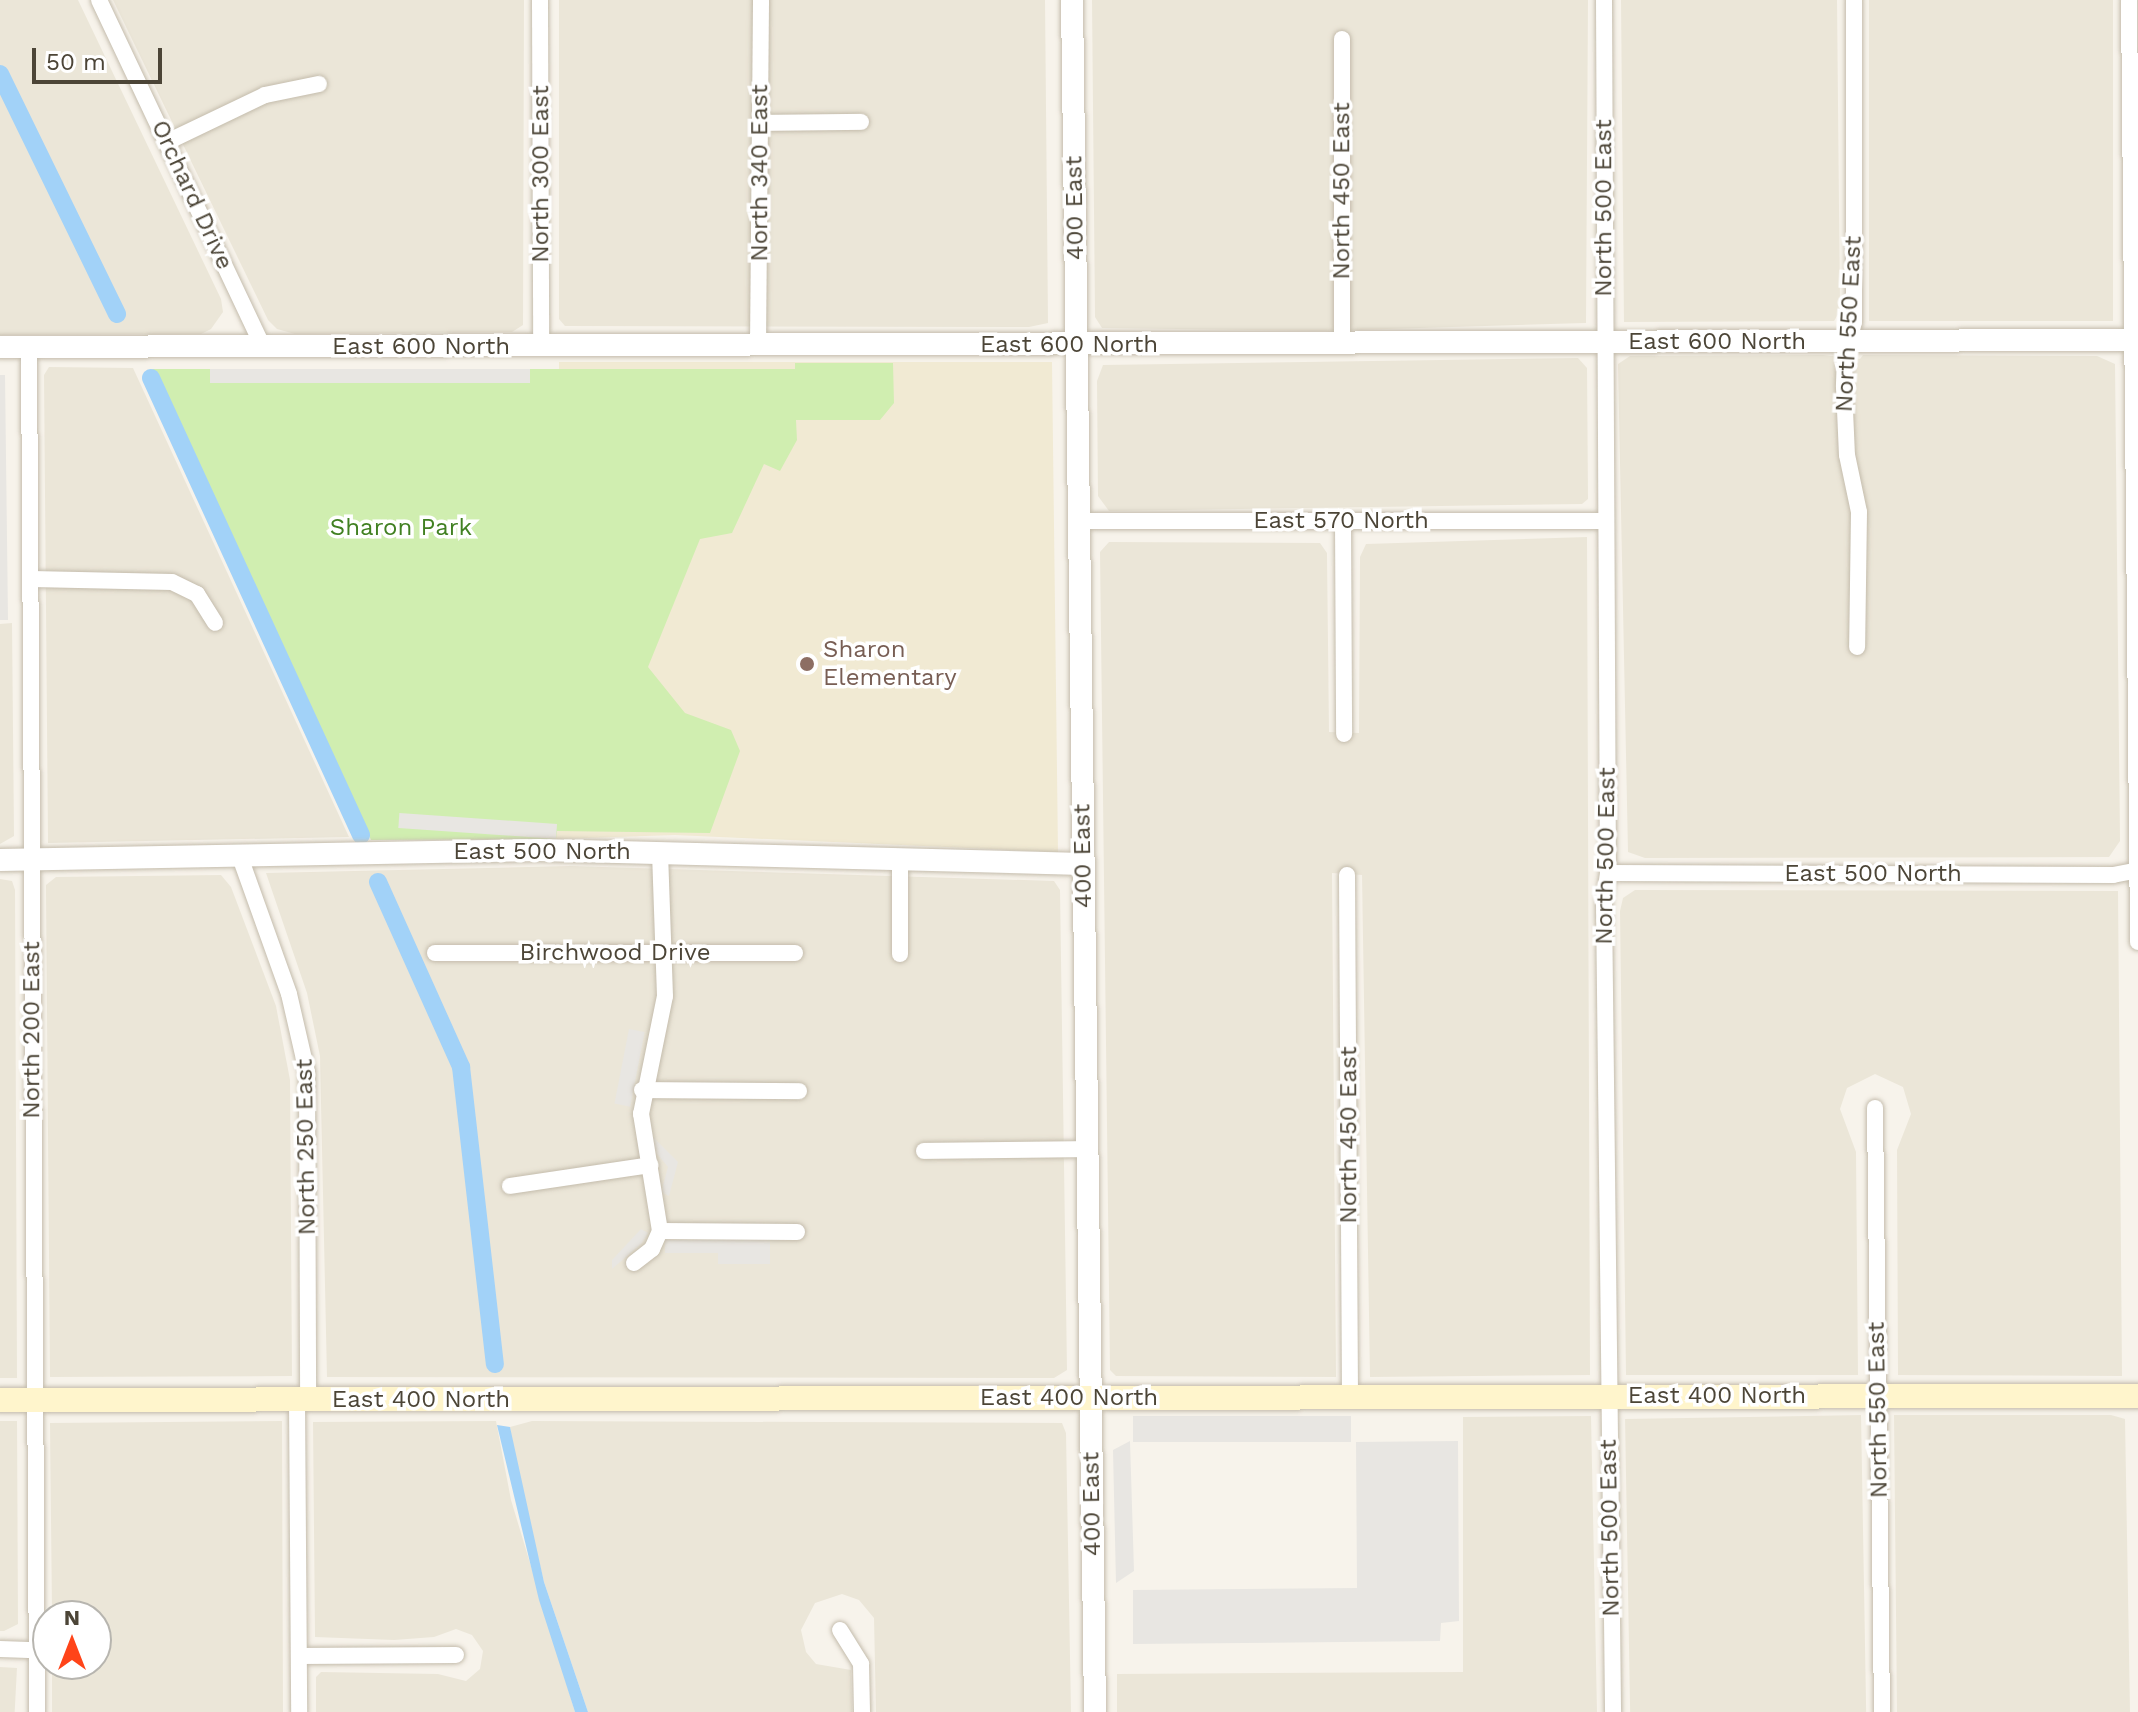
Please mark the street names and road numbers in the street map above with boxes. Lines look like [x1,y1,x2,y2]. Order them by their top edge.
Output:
street label: North 340 East [746,84,774,262]
street label: North 300 East [527,85,555,263]
street label: North 450 East [1328,102,1356,280]
street label: Orchard Drive [145,116,239,274]
street label: North 500 East [1590,119,1618,297]
street label: 400 East [1060,156,1090,260]
street label: North 550 East [1830,235,1868,413]
street label: East 600 North [1628,328,1806,356]
street label: East 600 North [980,331,1158,359]
street label: East 600 North [332,333,510,361]
street label: East 570 North [1253,507,1429,535]
street label: North 500 East [1590,767,1622,945]
street label: 400 East [1068,804,1098,908]
street label: East 500 North [453,838,631,866]
street label: East 500 North [1784,860,1962,888]
street label: Birchwood Drive [520,939,710,967]
street label: North 200 East [18,941,46,1119]
street label: North 450 East [1335,1046,1363,1224]
street label: North 250 East [290,1058,322,1236]
street label: North 550 East [1862,1321,1894,1499]
street label: East 400 North [1628,1382,1806,1410]
street label: East 400 North [980,1384,1158,1412]
street label: East 400 North [332,1386,510,1414]
street label: North 500 East [1594,1439,1626,1617]
street label: 400 East [1077,1452,1107,1556]

